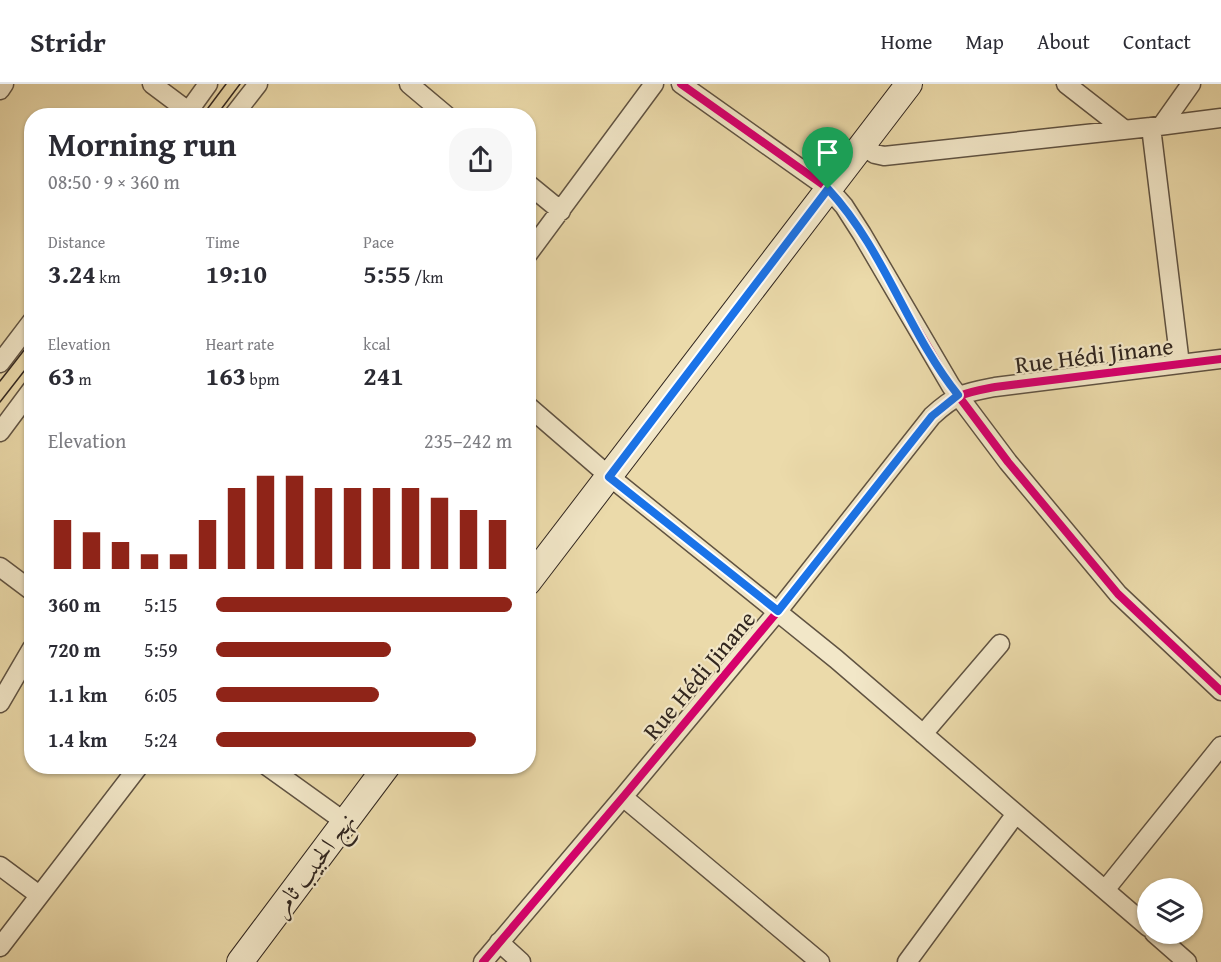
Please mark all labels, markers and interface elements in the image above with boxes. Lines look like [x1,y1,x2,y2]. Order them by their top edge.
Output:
text: Stridr [30,21,106,62]
text: Home [881,26,932,57]
text: Map [965,26,1004,57]
text: About [1037,26,1090,57]
text: Contact [1123,26,1191,57]
text: Morning run [48,120,237,168]
pin [802,127,853,189]
button: share [449,128,512,191]
icon: arrive [811,136,844,169]
text: 08:50 · 9 × 360 m [48,167,180,196]
text: Distance [48,230,105,254]
text: Time [206,230,240,254]
text: Pace [363,230,394,254]
text: 3.24 [48,254,96,293]
text: 19:10 [206,254,267,293]
text: 5:55 [363,254,411,293]
text: km [96,265,120,289]
text: /km [411,265,443,289]
street label: Rue Hédi Jinane [1013,328,1175,382]
text: Elevation [48,332,111,356]
text: Heart rate [206,332,274,356]
text: kcal [363,332,391,356]
text: 63 [48,356,75,395]
text: 163 [206,356,246,395]
text: 241 [363,356,404,395]
text: m [75,367,92,391]
text: bpm [246,367,280,391]
text: Elevation [48,426,126,455]
text: 235–242 m [424,426,512,455]
text: 360 m [48,590,101,619]
text: 5:15 [144,590,178,619]
street label: Rue Hédi Jinane [634,603,764,747]
text: 720 m [48,635,101,664]
text: 5:59 [144,635,178,664]
text: 1.1 km [48,680,107,709]
text: 6:05 [144,680,178,709]
text: 1.4 km [48,725,107,754]
text: 5:24 [144,725,178,754]
street label: نهج الحبيب ثامر [262,805,367,926]
map controls [1137,878,1203,944]
button: layers [1137,878,1203,944]

